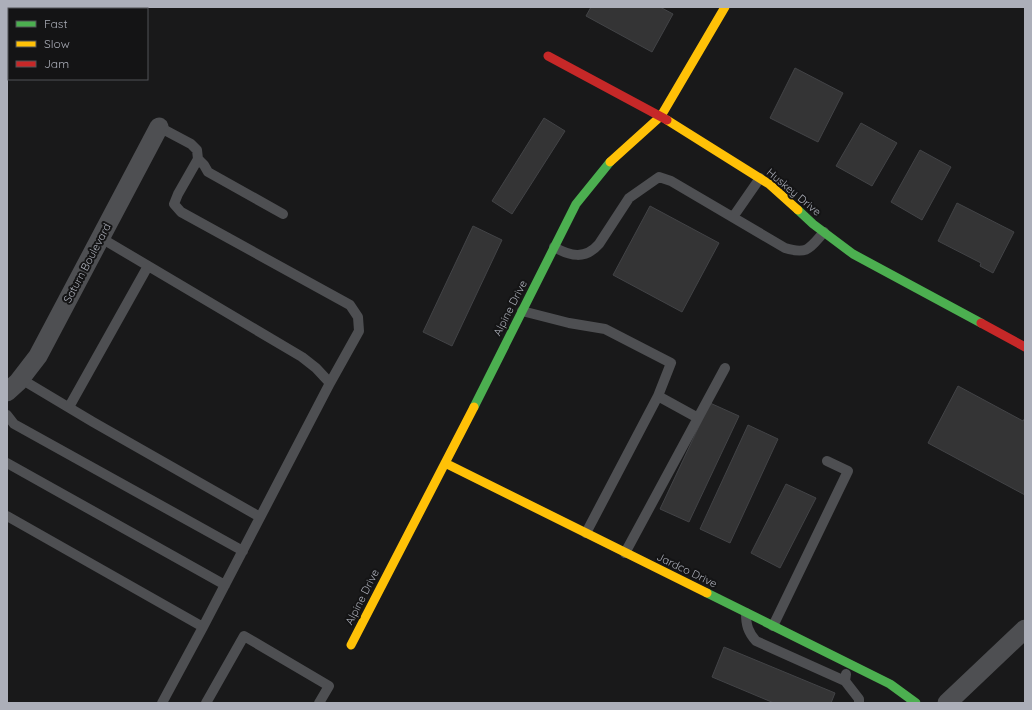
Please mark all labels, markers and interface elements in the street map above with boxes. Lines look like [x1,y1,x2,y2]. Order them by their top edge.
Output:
legend [8,8,148,80]
text: Fast [44,16,68,31]
text: Slow [44,36,70,51]
text: Jam [44,56,69,71]
street label: Huskey Drive [764,165,824,219]
street label: Saturn Boulevard [60,221,114,305]
street label: Alpine Drive [490,278,530,338]
street label: Jardco Drive [655,549,719,591]
street label: Alpine Drive [342,567,382,627]

